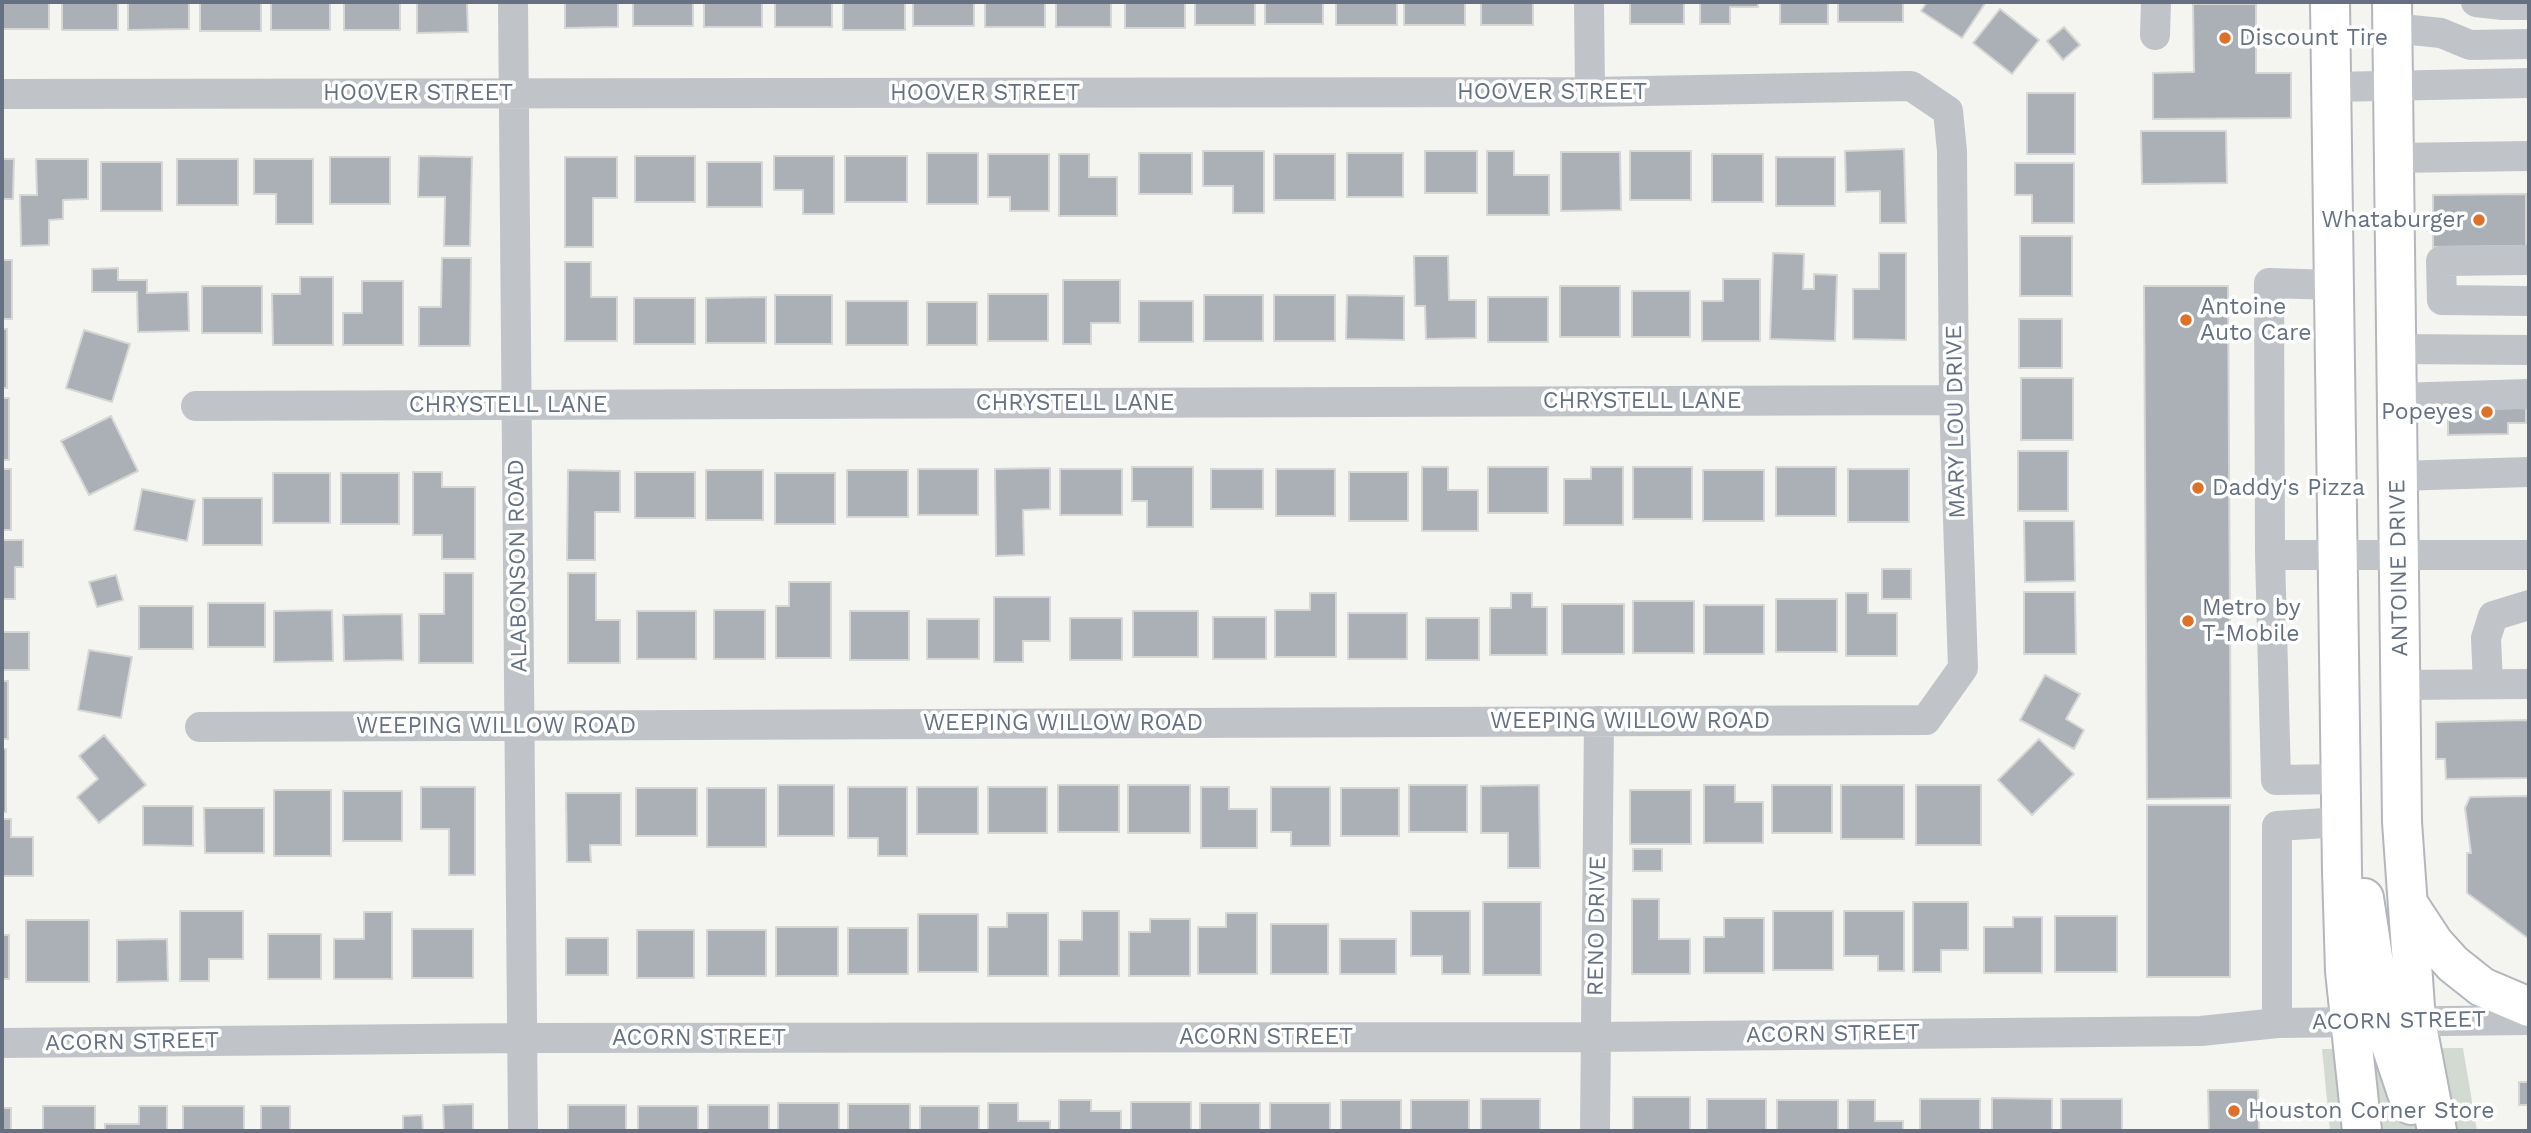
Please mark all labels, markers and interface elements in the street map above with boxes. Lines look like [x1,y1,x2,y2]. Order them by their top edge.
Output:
place label: Discount Tire [2239,24,2388,52]
marker: Discount Tire [2217,30,2233,46]
street label: HOOVER STREET [1457,78,1647,106]
street label: HOOVER STREET [323,79,513,107]
street label: HOOVER STREET [890,79,1080,107]
place label: Whataburger [2321,206,2465,234]
marker: Whataburger [2471,212,2487,228]
place label: Antoine Auto Care [2200,293,2312,347]
marker: Antoine Auto Care [2178,312,2194,328]
street label: MARY LOU DRIVE [1941,325,1971,519]
street label: CHRYSTELL LANE [1543,387,1741,415]
street label: CHRYSTELL LANE [976,389,1174,417]
street label: CHRYSTELL LANE [409,391,607,419]
place label: Popeyes [2381,398,2473,426]
marker: Popeyes [2479,404,2495,420]
street label: ALABONSON ROAD [502,459,534,673]
place label: Daddy's Pizza [2212,474,2365,502]
street label: ANTOINE DRIVE [2384,479,2414,657]
marker: Daddy's Pizza [2190,480,2206,496]
place label: Metro by T-Mobile [2202,594,2301,648]
marker: Metro by T-Mobile [2180,613,2196,629]
street label: WEEPING WILLOW ROAD [1490,707,1770,735]
street label: WEEPING WILLOW ROAD [923,709,1203,737]
street label: WEEPING WILLOW ROAD [356,712,636,740]
street label: RENO DRIVE [1582,856,1612,996]
street label: ACORN STREET [2312,1006,2486,1036]
street label: ACORN STREET [1746,1019,1920,1049]
street label: ACORN STREET [1179,1023,1353,1051]
street label: ACORN STREET [612,1024,786,1052]
street label: ACORN STREET [45,1027,219,1057]
place label: Houston Corner Store [2248,1097,2494,1125]
marker: Houston Corner Store [2226,1103,2242,1119]

